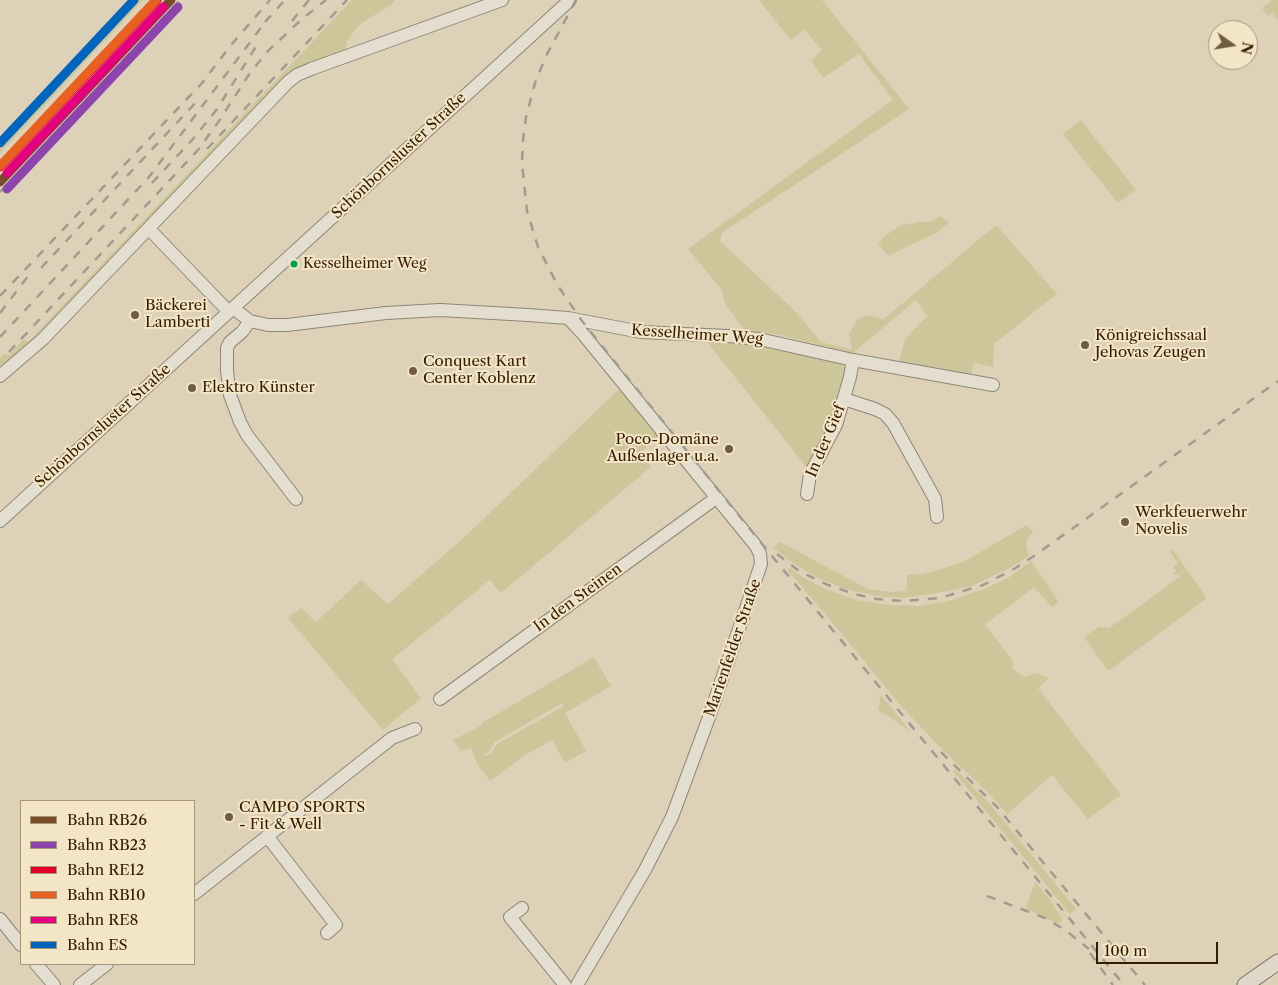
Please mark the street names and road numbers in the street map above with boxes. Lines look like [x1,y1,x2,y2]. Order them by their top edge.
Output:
street label: Schönbornsluster Straße [328,89,470,223]
street label: Kesselheimer Weg [630,321,764,349]
street label: Schönbornsluster Straße [31,360,175,492]
street label: In der Gief [803,402,849,480]
street label: In den Steinen [530,560,626,636]
street label: Marienfelder Straße [701,577,765,719]

